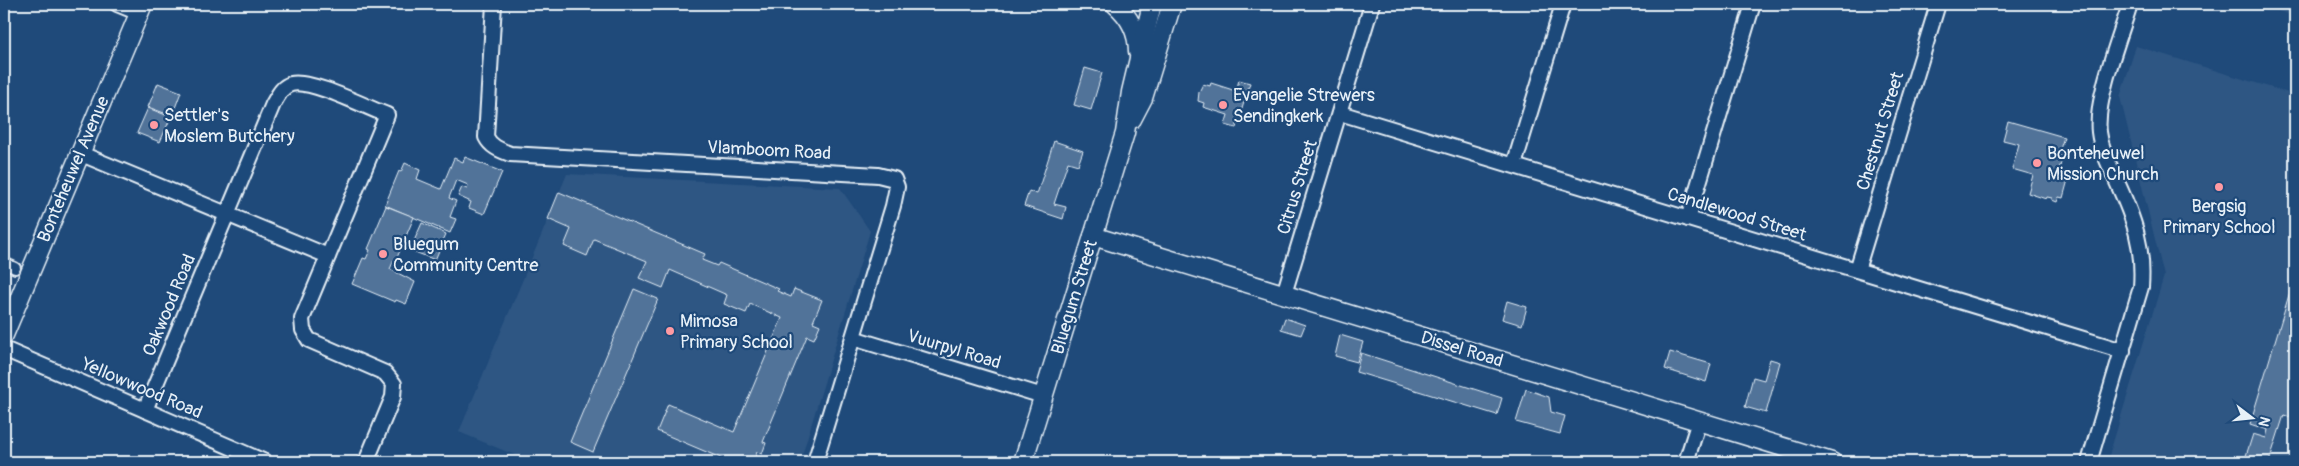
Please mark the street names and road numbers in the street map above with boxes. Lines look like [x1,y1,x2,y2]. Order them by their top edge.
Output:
street label: Chestnut Street [1852,68,1910,193]
street label: Bonteheuwel Avenue [32,92,115,246]
street label: Vlamboom Road [706,136,832,165]
street label: Citrus Street [1272,136,1323,237]
street label: Candlewood Street [1665,182,1810,247]
street label: Bluegum Street [1046,236,1103,357]
street label: Oakwood Road [138,251,201,360]
street label: Vuurpyl Road [904,324,1004,375]
street label: Dissel Road [1418,326,1506,373]
street label: Yellowwood Road [77,352,206,424]

